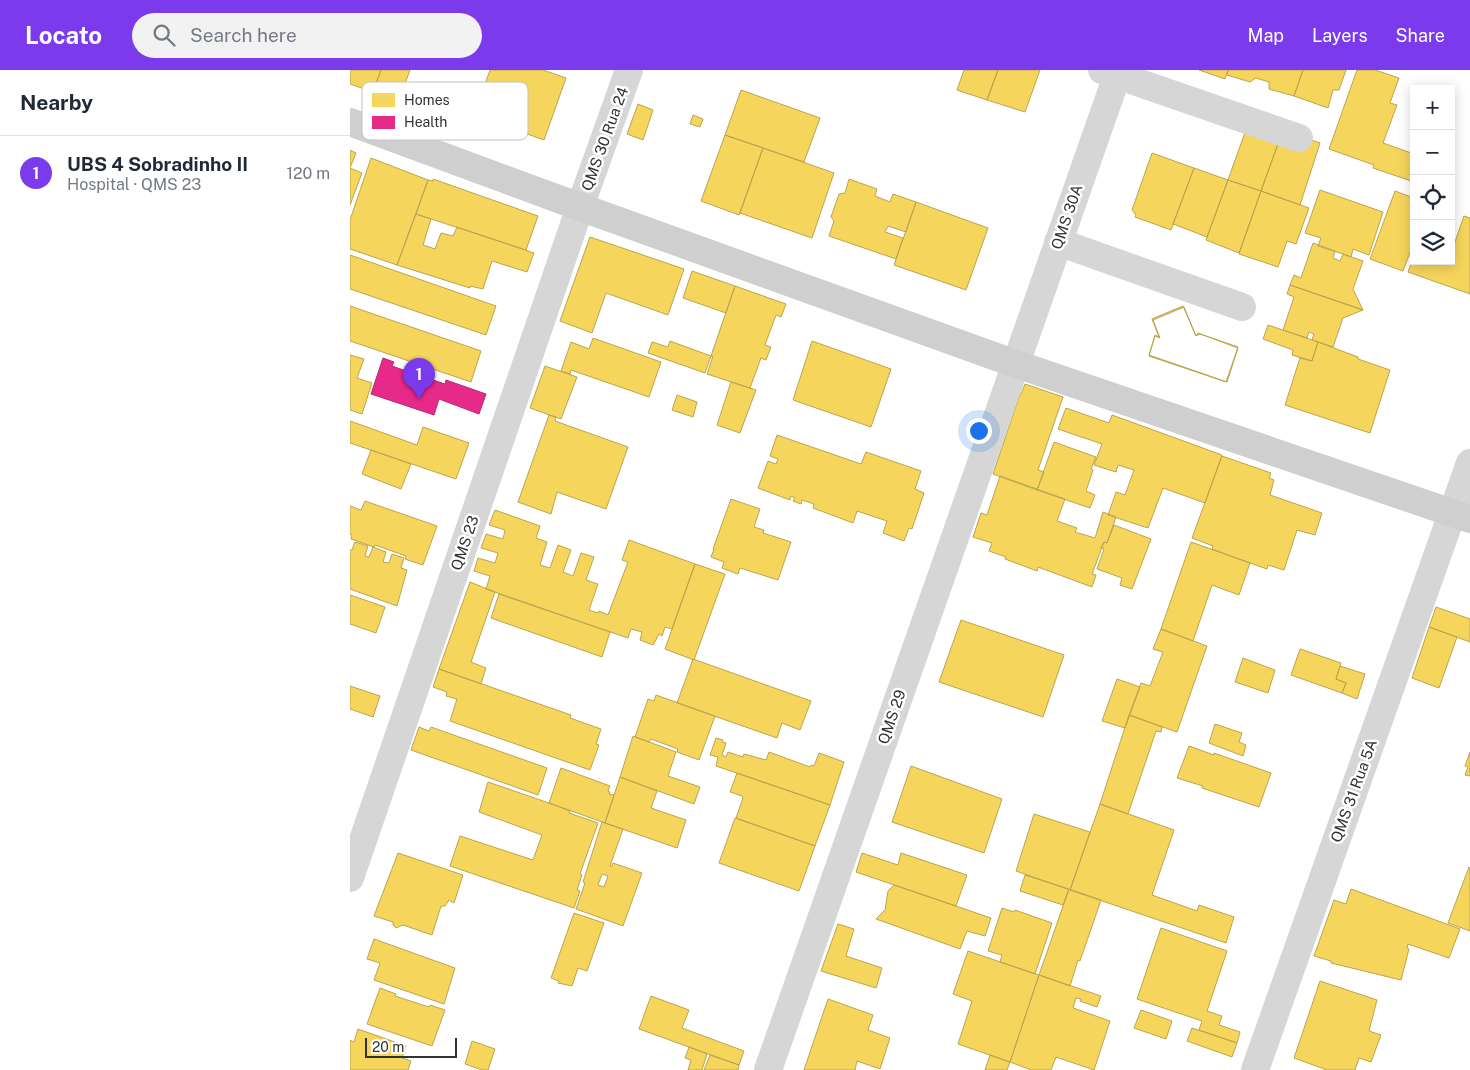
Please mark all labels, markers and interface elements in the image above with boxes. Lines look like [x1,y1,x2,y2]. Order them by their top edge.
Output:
search box [132,13,482,58]
text: Locato [25,21,102,49]
icon: search [150,21,178,49]
text: Search here [190,24,297,46]
text: Map [1248,25,1284,46]
text: Layers [1312,25,1368,46]
text: Share [1396,25,1445,46]
legend [362,82,528,140]
street label: QMS 30 Rua 24 [578,85,631,193]
map controls [1410,85,1455,265]
button: + [1410,85,1455,130]
text: Nearby [20,90,93,115]
text: Homes [404,92,450,108]
text: Health [404,114,447,130]
button: − [1410,130,1455,175]
text: UBS 4 Sobradinho II [67,153,248,175]
text: 1 [33,164,39,183]
text: 120 m [286,164,330,183]
text: Hospital · QMS 23 [67,175,201,194]
button: locate [1410,175,1455,220]
street label: QMS 30A [1048,182,1086,251]
button: layers [1410,220,1455,265]
pin: 1 [403,358,435,399]
your location [966,418,992,444]
street label: QMS 23 [447,513,482,572]
street label: QMS 29 [874,687,909,746]
street label: QMS 31 Rua 5A [1327,737,1380,845]
scale bar [365,1035,458,1058]
text: 20 m [372,1039,404,1055]

